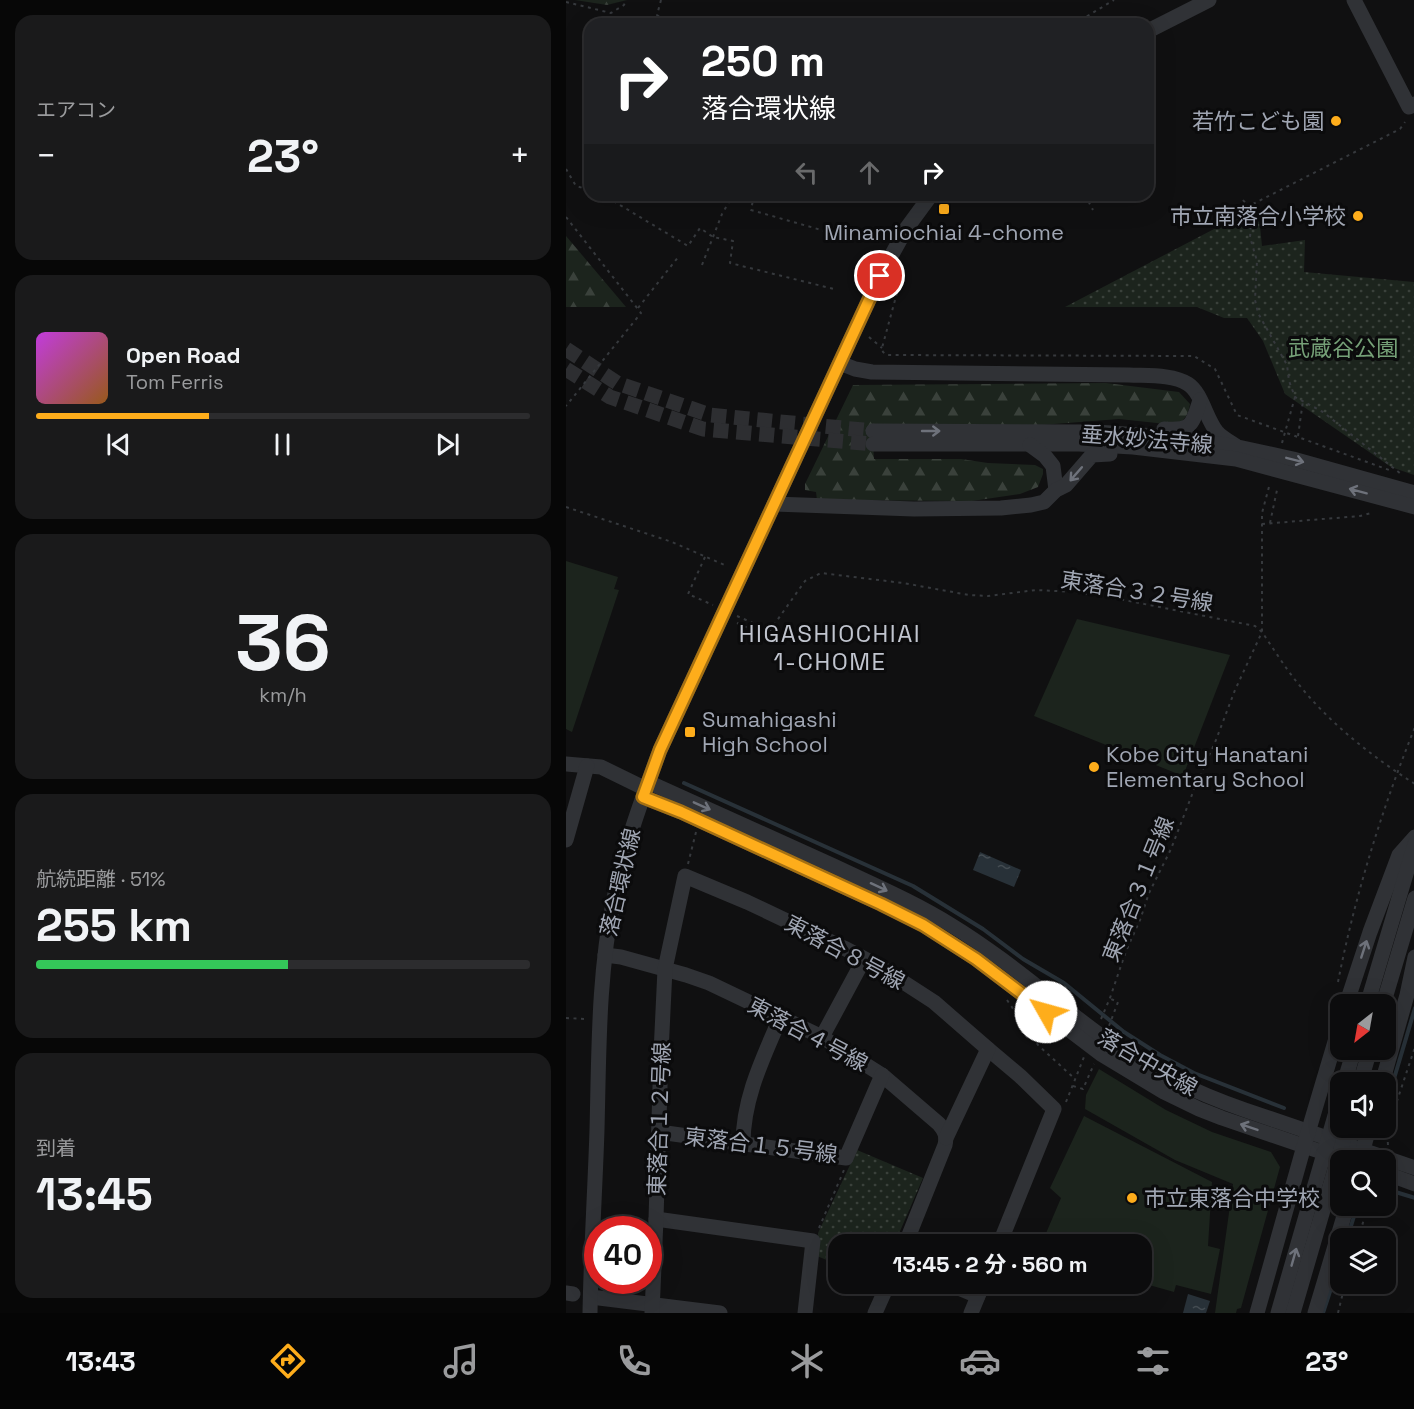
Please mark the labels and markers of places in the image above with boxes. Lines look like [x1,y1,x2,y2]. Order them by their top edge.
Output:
place label: 若竹こども園 [1192,107,1324,135]
marker: 若竹こども園 [1329,114,1343,128]
marker: Minamiochiai 4-chome [937,202,951,216]
place label: 市立南落合小学校 [1170,202,1346,230]
marker: 市立南落合小学校 [1351,209,1365,223]
place label: Minamiochiai 4-chome [824,218,1064,246]
pin [854,250,905,301]
place label: Sumahigashi High School [702,705,837,758]
marker: Sumahigashi High School [683,725,697,739]
place label: Kobe City Hanatani Elementary School [1106,740,1308,793]
marker: Kobe City Hanatani Elementary School [1087,760,1101,774]
place label: 市立東落合中学校 [1144,1184,1320,1212]
marker: 市立東落合中学校 [1125,1191,1139,1205]

